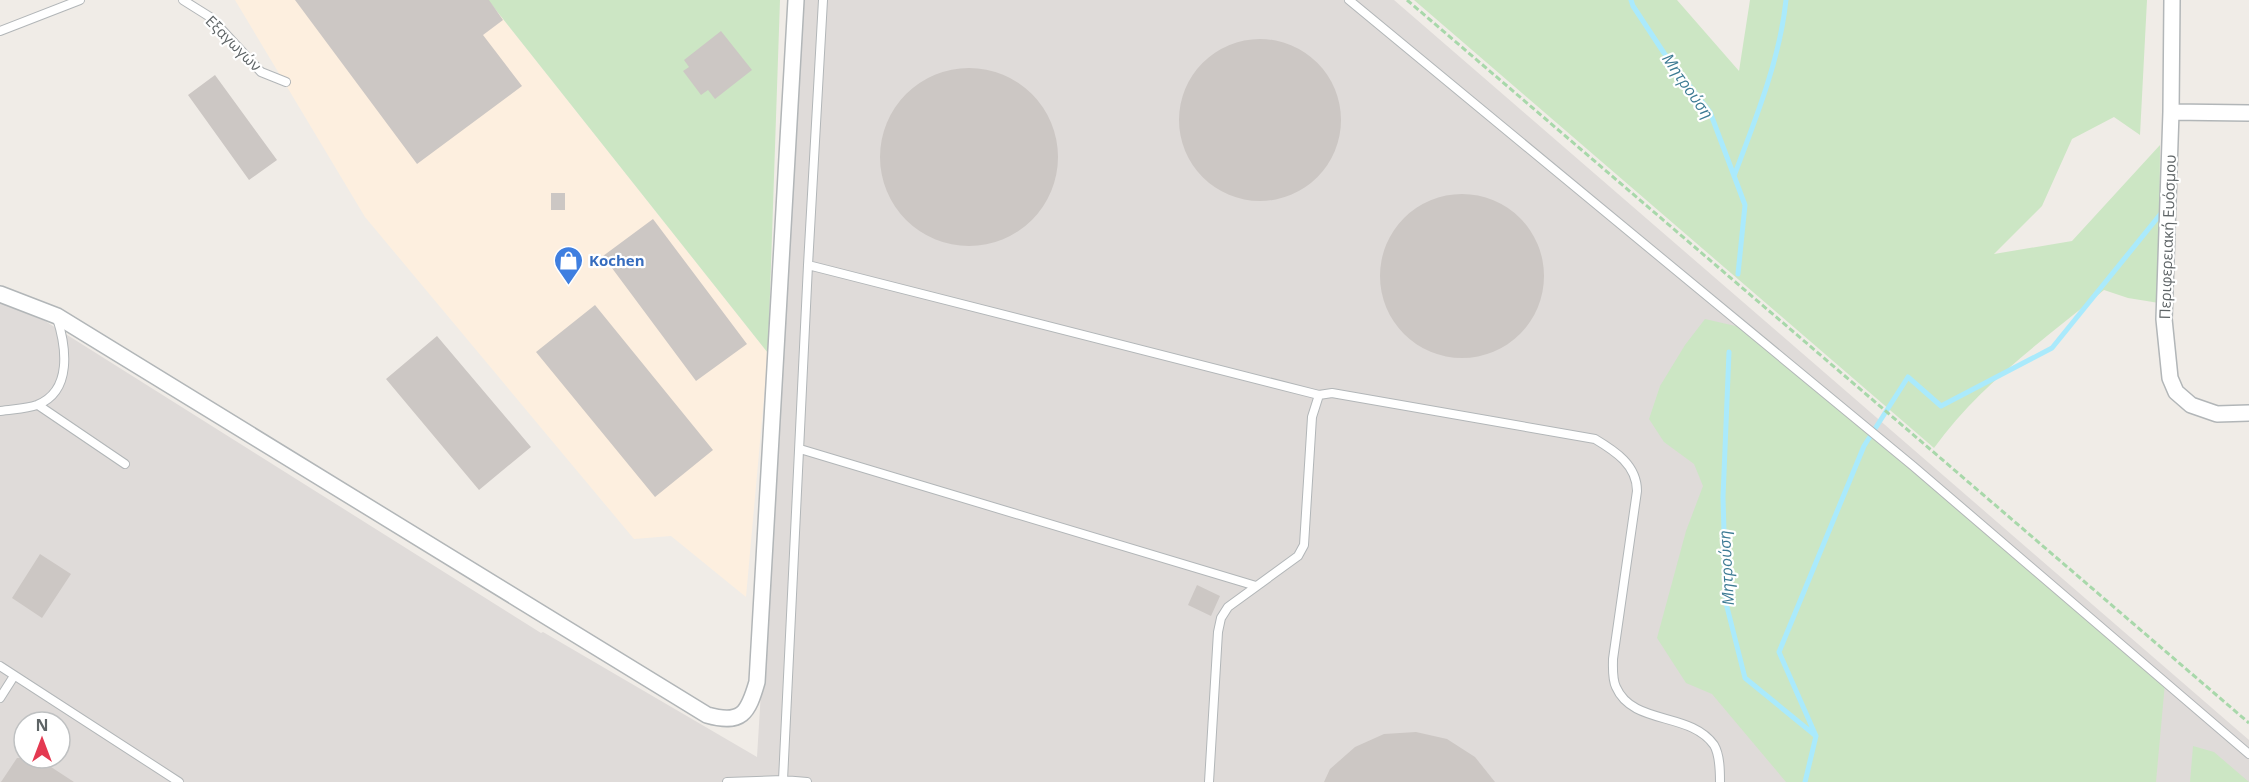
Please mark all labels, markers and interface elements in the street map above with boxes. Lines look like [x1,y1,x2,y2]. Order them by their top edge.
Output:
street label: Εξαγωγών [202,11,266,75]
water label: Μητρούση [1657,49,1719,123]
street label: Περιφερειακή Ευόσμου [2154,154,2180,320]
shop icon: Kochen [552,244,584,286]
place label: Kochen [589,250,645,270]
water label: Μητρούση [1713,530,1739,606]
north arrow [12,710,72,770]
text: N [35,714,49,736]

